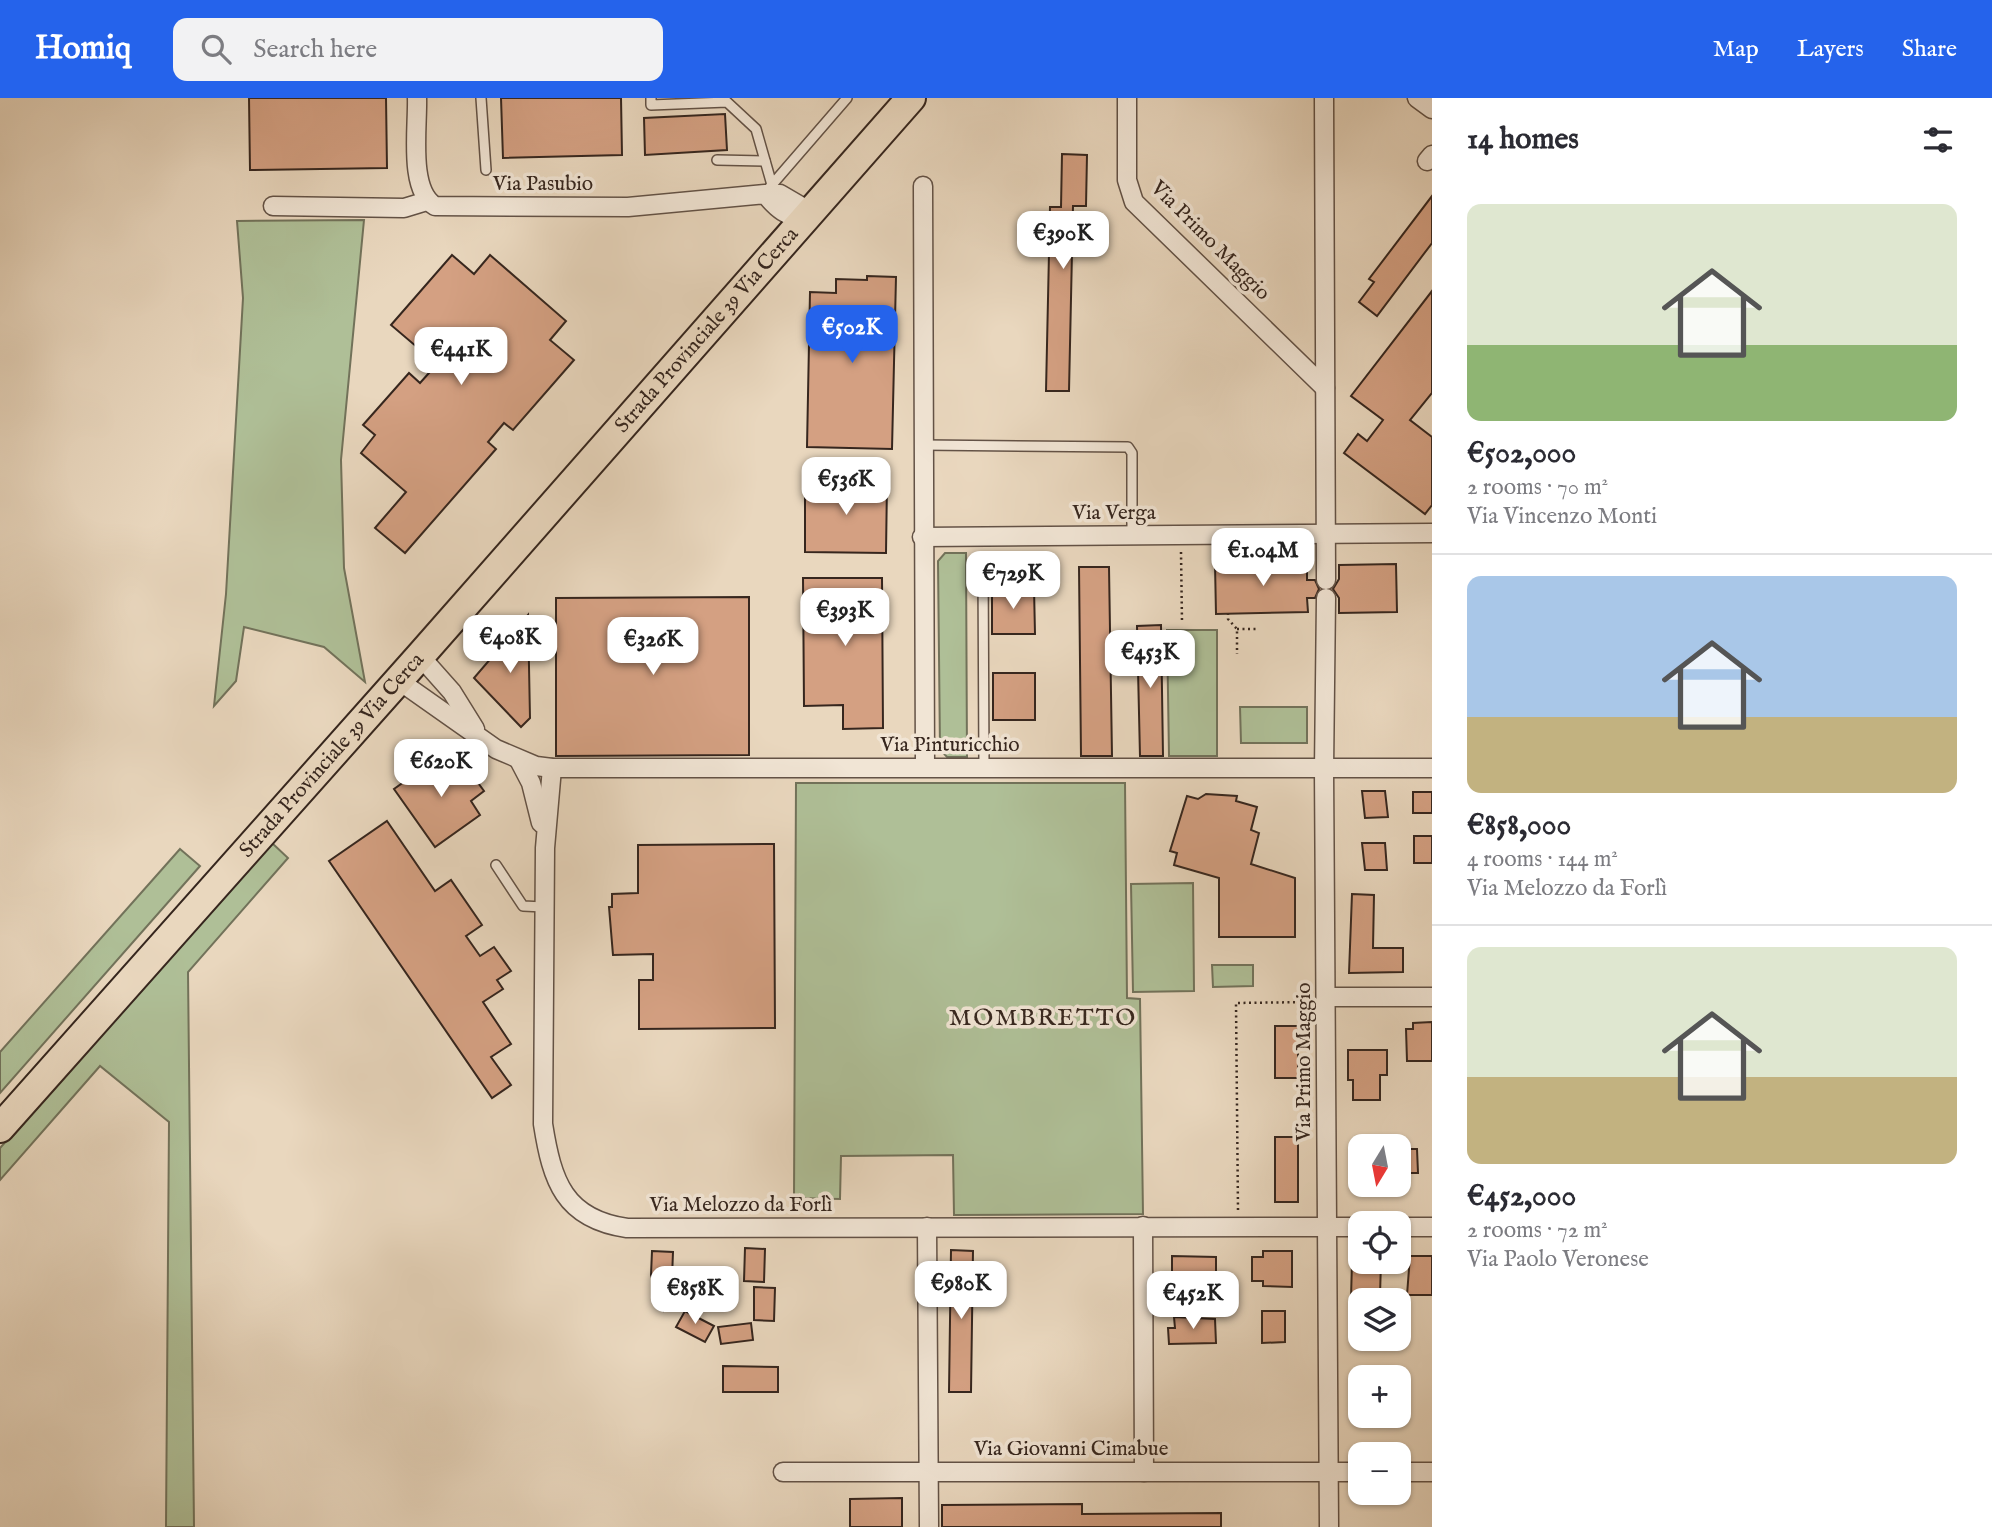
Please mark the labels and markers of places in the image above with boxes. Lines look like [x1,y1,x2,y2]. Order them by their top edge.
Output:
pin: €390K [1014,212,1112,271]
pin: €502K [803,306,901,365]
pin: €441K [412,328,510,387]
pin: €536K [797,458,895,517]
pin: €1.04M [1206,528,1320,588]
pin: €729K [964,552,1062,611]
pin: €393K [796,588,894,648]
pin: €408K [461,616,559,675]
pin: €326K [604,618,702,677]
pin: €453K [1101,630,1199,690]
pin: €620K [392,740,490,799]
pin: €980K [912,1262,1010,1321]
pin: €858K [646,1266,744,1326]
pin: €452K [1144,1272,1242,1331]

